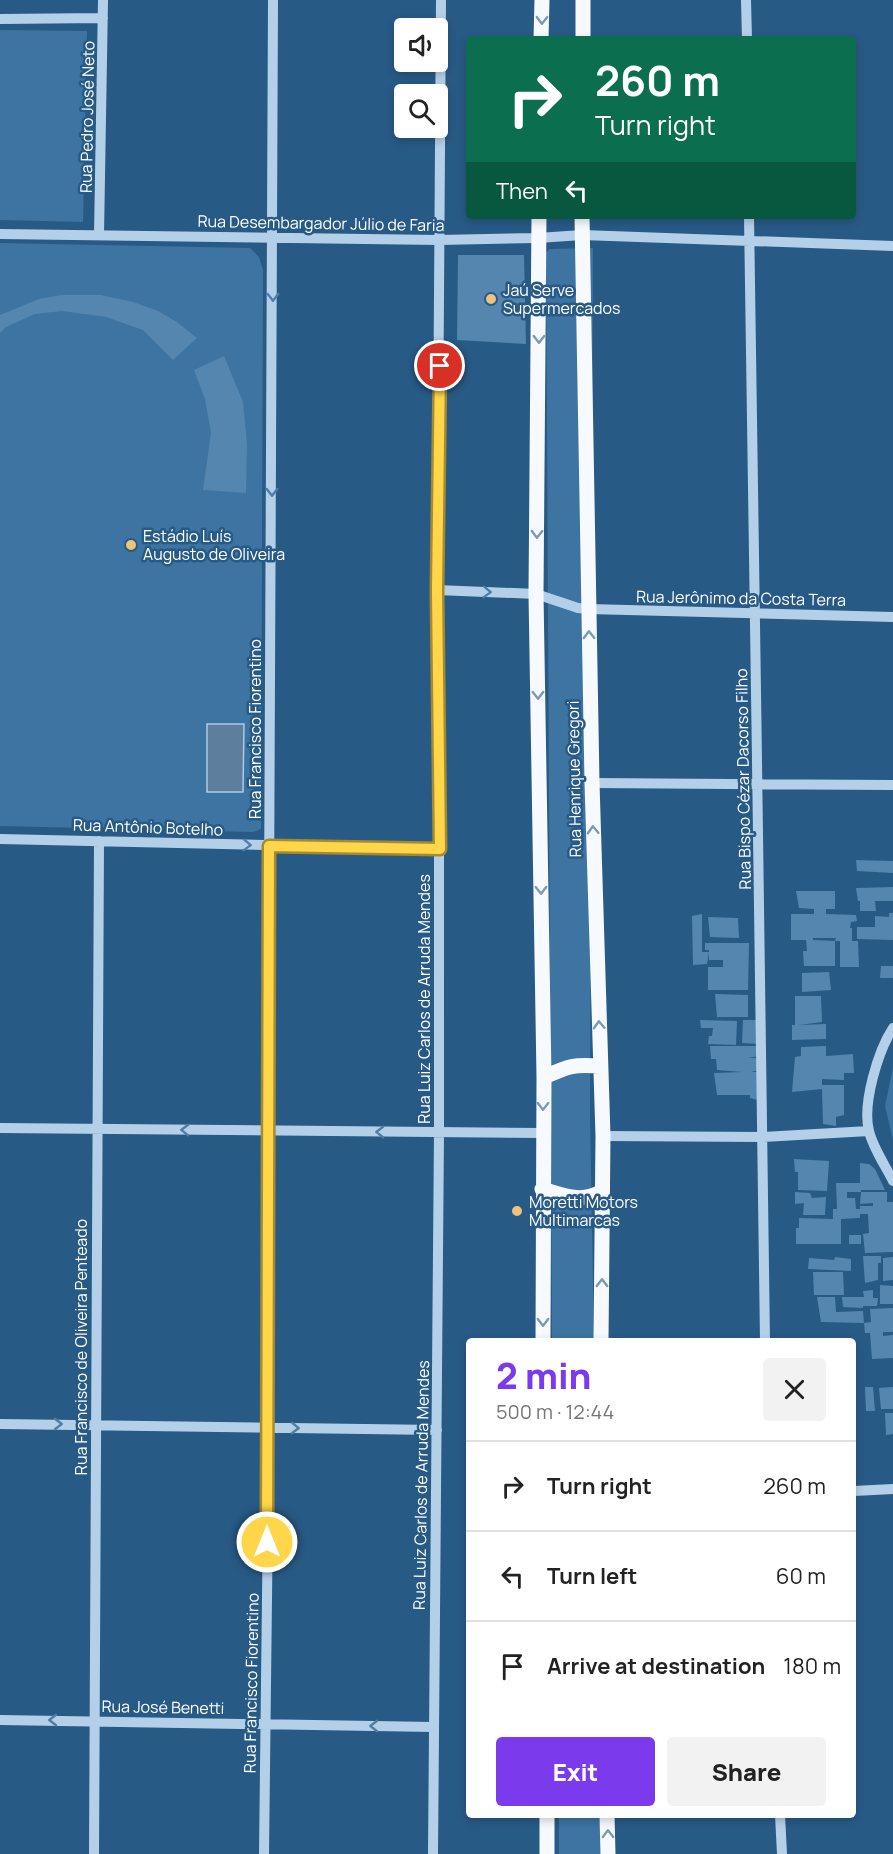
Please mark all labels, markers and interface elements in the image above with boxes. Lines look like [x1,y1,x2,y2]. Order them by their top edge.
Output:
one-way arrow [536,15,548,24]
map controls [394,18,448,138]
button: sound [394,18,448,72]
street label: Rua Pedro José Neto [75,41,99,193]
text: 260 m [595,51,720,109]
icon: right [496,60,574,138]
button: search [394,84,448,138]
text: Turn right [595,106,716,143]
icon: left [560,174,593,207]
text: Then [496,176,548,206]
street label: Rua Desembargador Júlio de Faria [197,210,445,236]
place label: Jaú Serve Supermercados [503,279,620,319]
one-way arrow [267,292,279,301]
marker: Jaú Serve Supermercados [484,292,498,306]
one-way arrow [533,334,545,343]
pin [414,340,465,391]
icon: arrive [423,349,456,382]
one-way arrow [265,487,278,496]
place label: Estádio Luís Augusto de Oliveira [143,525,285,565]
one-way arrow [531,529,543,538]
marker: Estádio Luís Augusto de Oliveira [124,538,138,552]
street label: Rua Jerônimo da Costa Terra [636,585,846,611]
one-way arrow [482,586,491,599]
one-way arrow [583,630,595,639]
street label: Rua Francisco Fiorentino [244,639,266,819]
street label: Rua Bispo Cézar Dacorso Filho [730,668,756,890]
one-way arrow [531,690,544,699]
street label: Rua Henrique Gregori [562,700,586,858]
street label: Rua Antônio Botelho [73,813,223,841]
one-way arrow [587,825,600,834]
one-way arrow [243,839,252,852]
street label: Rua Luiz Carlos de Arruda Mendes [413,874,435,1124]
one-way arrow [535,885,547,894]
one-way arrow [592,1020,605,1029]
one-way arrow [537,1101,549,1110]
one-way arrow [181,1123,190,1136]
one-way arrow [376,1125,385,1138]
place label: Moretti Motors Multimarcas [529,1191,638,1231]
marker: Moretti Motors Multimarcas [510,1204,524,1218]
street label: Rua Francisco de Oliveira Penteado [70,1219,92,1475]
one-way arrow [596,1278,608,1287]
one-way arrow [537,1317,549,1326]
text: 2 min [496,1351,591,1400]
button: close [763,1358,826,1421]
street label: Rua Luiz Carlos de Arruda Mendes [408,1360,434,1610]
text: 500 m · 12:44 [496,1398,614,1425]
one-way arrow [54,1418,63,1430]
one-way arrow [291,1422,300,1434]
icon: right [496,1470,529,1503]
text: Turn right [547,1471,652,1501]
text: 260 m [763,1471,826,1501]
position arrow [235,1510,299,1574]
icon: left [496,1560,529,1593]
text: Turn left [547,1561,637,1591]
text: 60 m [776,1561,826,1591]
street label: Rua Francisco Fiorentino [238,1593,264,1773]
icon: arrive [496,1650,529,1683]
text: Arrive at destination [547,1651,765,1681]
text: 180 m [783,1651,841,1681]
street label: Rua José Benetti [101,1695,225,1719]
one-way arrow [49,1714,58,1726]
one-way arrow [370,1719,379,1732]
button: Exit [496,1737,655,1806]
button: Share [667,1737,826,1806]
one-way arrow [602,1830,614,1839]

